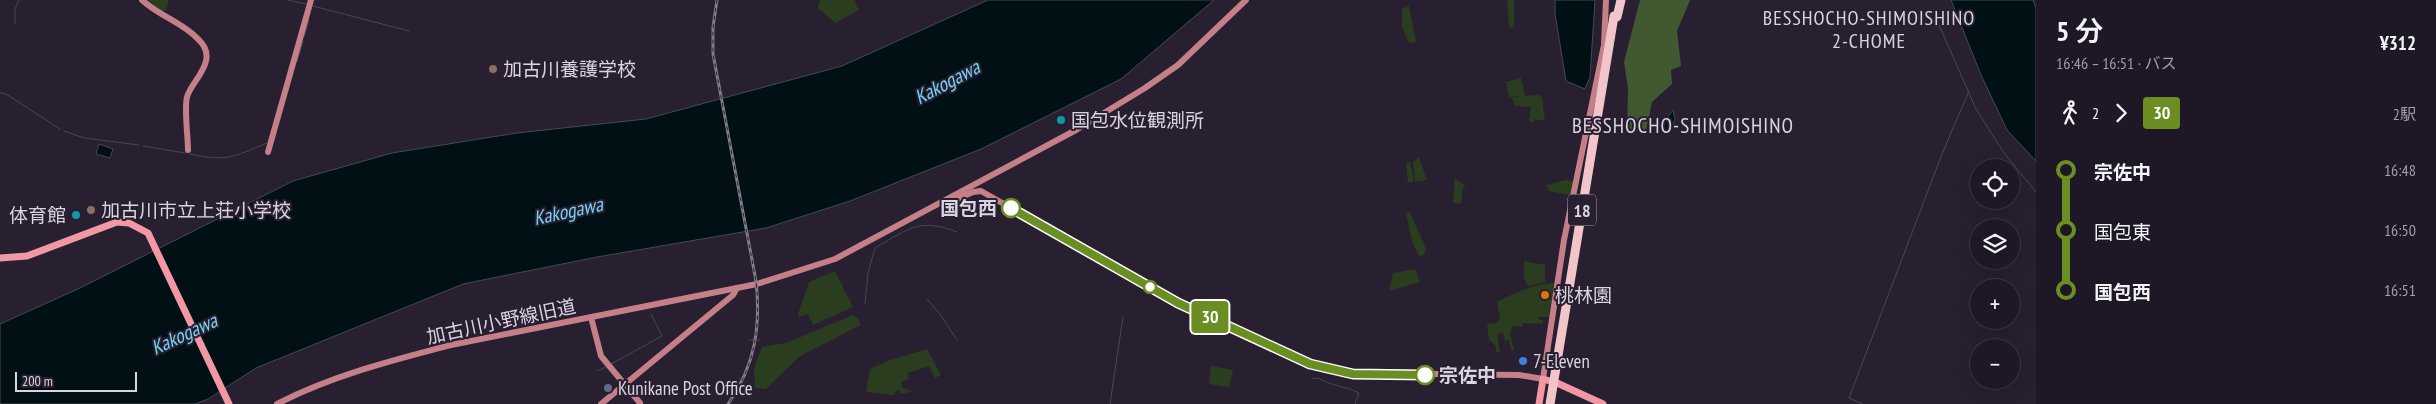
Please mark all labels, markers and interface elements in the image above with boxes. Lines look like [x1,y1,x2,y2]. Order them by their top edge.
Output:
district label: BESSHOCHO-SHIMOISHINO 2-CHOME [1763,5,1975,54]
text: 5 分 [2056,12,2103,49]
text: ¥312 [2380,31,2416,55]
text: 16:46 – 16:51 · バス [2056,53,2176,73]
water label: Kakogawa [910,54,985,110]
place label: 加古川養護学校 [503,57,636,81]
marker: 加古川養護学校 [487,63,499,75]
icon: walk [2056,99,2084,127]
icon: forward [2107,99,2135,127]
text: 30 [2153,101,2170,124]
text: 2 [2092,103,2099,123]
text: 2駅 [2393,104,2416,124]
place label: 国包水位観測所 [1071,108,1204,132]
district label: BESSHOCHO-SHIMOISHINO [1572,112,1794,139]
marker: 国包水位観測所 [1055,114,1067,126]
map controls [1970,159,2020,389]
button: locate [1970,159,2020,209]
text: 宗佐中 [2094,160,2151,184]
text: 16:48 [2384,160,2416,180]
water label: Kakogawa [531,191,606,231]
road number: 18 [1568,194,1596,226]
place label: 国包西 [940,196,997,220]
place label: 加古川市立上荘小学校 [101,198,291,222]
marker: 国包西 [1001,198,1021,218]
place label: 体育館 [9,203,66,227]
marker: 加古川市立上荘小学校 [85,204,97,216]
marker: 体育館 [70,209,82,221]
button: layers [1970,219,2020,269]
text: 国包東 [2094,220,2151,244]
text: 16:50 [2384,220,2416,240]
button: + [1970,279,2020,329]
unlabelled marker [1143,280,1157,294]
text: 国包西 [2094,280,2151,304]
text: 16:51 [2384,280,2416,300]
place label: 桃林園 [1555,283,1612,307]
marker: 桃林園 [1539,289,1551,301]
street label: 加古川小野線旧道 [424,293,578,349]
line badge: 30 [1188,301,1232,333]
text: 30 [1201,305,1219,328]
water label: Kakogawa [147,307,222,361]
button: − [1970,339,2020,389]
place label: 7-Eleven [1533,349,1590,373]
marker: 7-Eleven [1517,355,1529,367]
place label: 宗佐中 [1439,363,1496,387]
marker: 宗佐中 [1415,365,1435,385]
scale bar [15,369,138,392]
text: 200 m [22,372,53,390]
place label: Kunikane Post Office [618,376,753,400]
marker: Kunikane Post Office [602,382,614,394]

